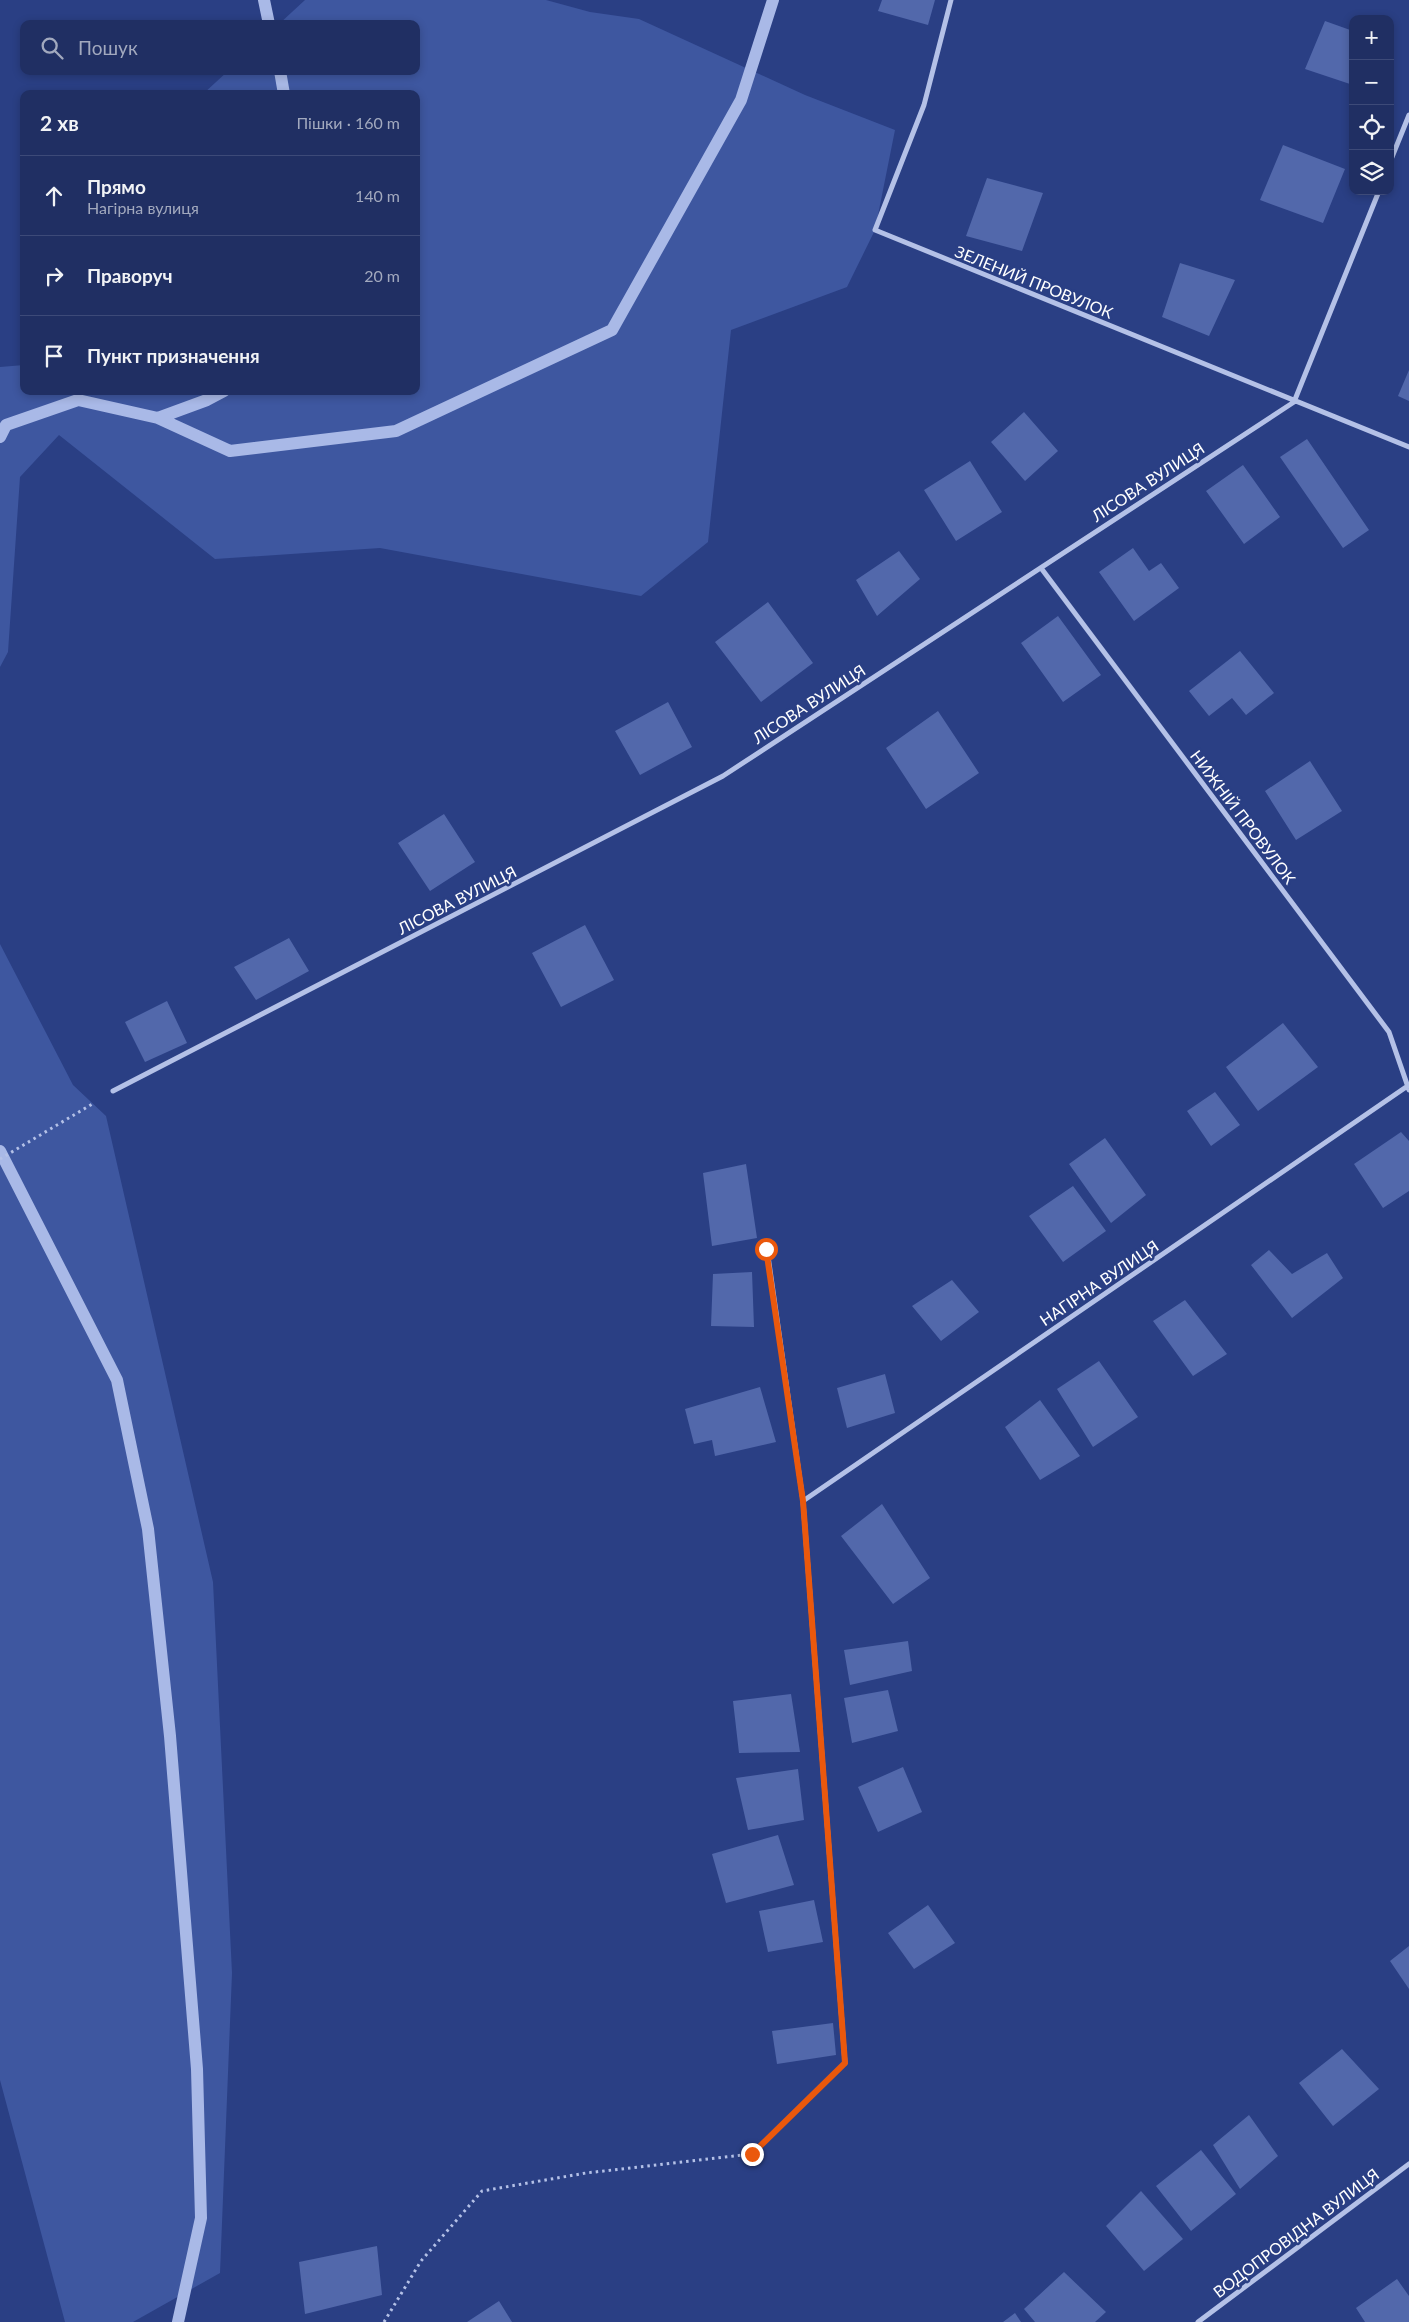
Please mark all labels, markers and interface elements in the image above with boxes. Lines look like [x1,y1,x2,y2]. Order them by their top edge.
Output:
map controls [1349,15,1394,195]
button: + [1349,15,1394,60]
search box [20,20,420,75]
icon: search [38,34,66,62]
text: Пошук [78,36,138,59]
button: − [1349,60,1394,105]
button: locate [1349,105,1394,150]
text: 2 хв [40,110,79,135]
text: Пішки · 160 m [296,113,400,132]
button: layers [1349,150,1394,195]
text: Прямо [87,175,146,198]
icon: ahead [40,182,68,210]
text: 140 m [355,186,400,205]
text: Нагірна вулиця [87,198,199,217]
street label: ЗЕЛЕНИЙ ПРОВУЛОК [952,241,1116,322]
icon: right [40,262,68,290]
text: Праворуч [87,264,172,287]
text: 20 m [364,266,400,285]
icon: arrive [40,342,68,370]
text: Пункт призначення [87,344,260,367]
street label: ЛІСОВА ВУЛИЦЯ [1087,438,1208,526]
street label: ЛІСОВА ВУЛИЦЯ [748,660,869,748]
street label: НИЖНІЙ ПРОВУЛОК [1187,746,1300,888]
street label: ЛІСОВА ВУЛИЦЯ [393,861,519,938]
street label: НАГІРНА ВУЛИЦЯ [1036,1236,1162,1329]
route start [755,1238,778,1261]
route end [741,2143,764,2166]
street label: ВОДОПРОВІДНА ВУЛИЦЯ [1209,2164,1382,2301]

